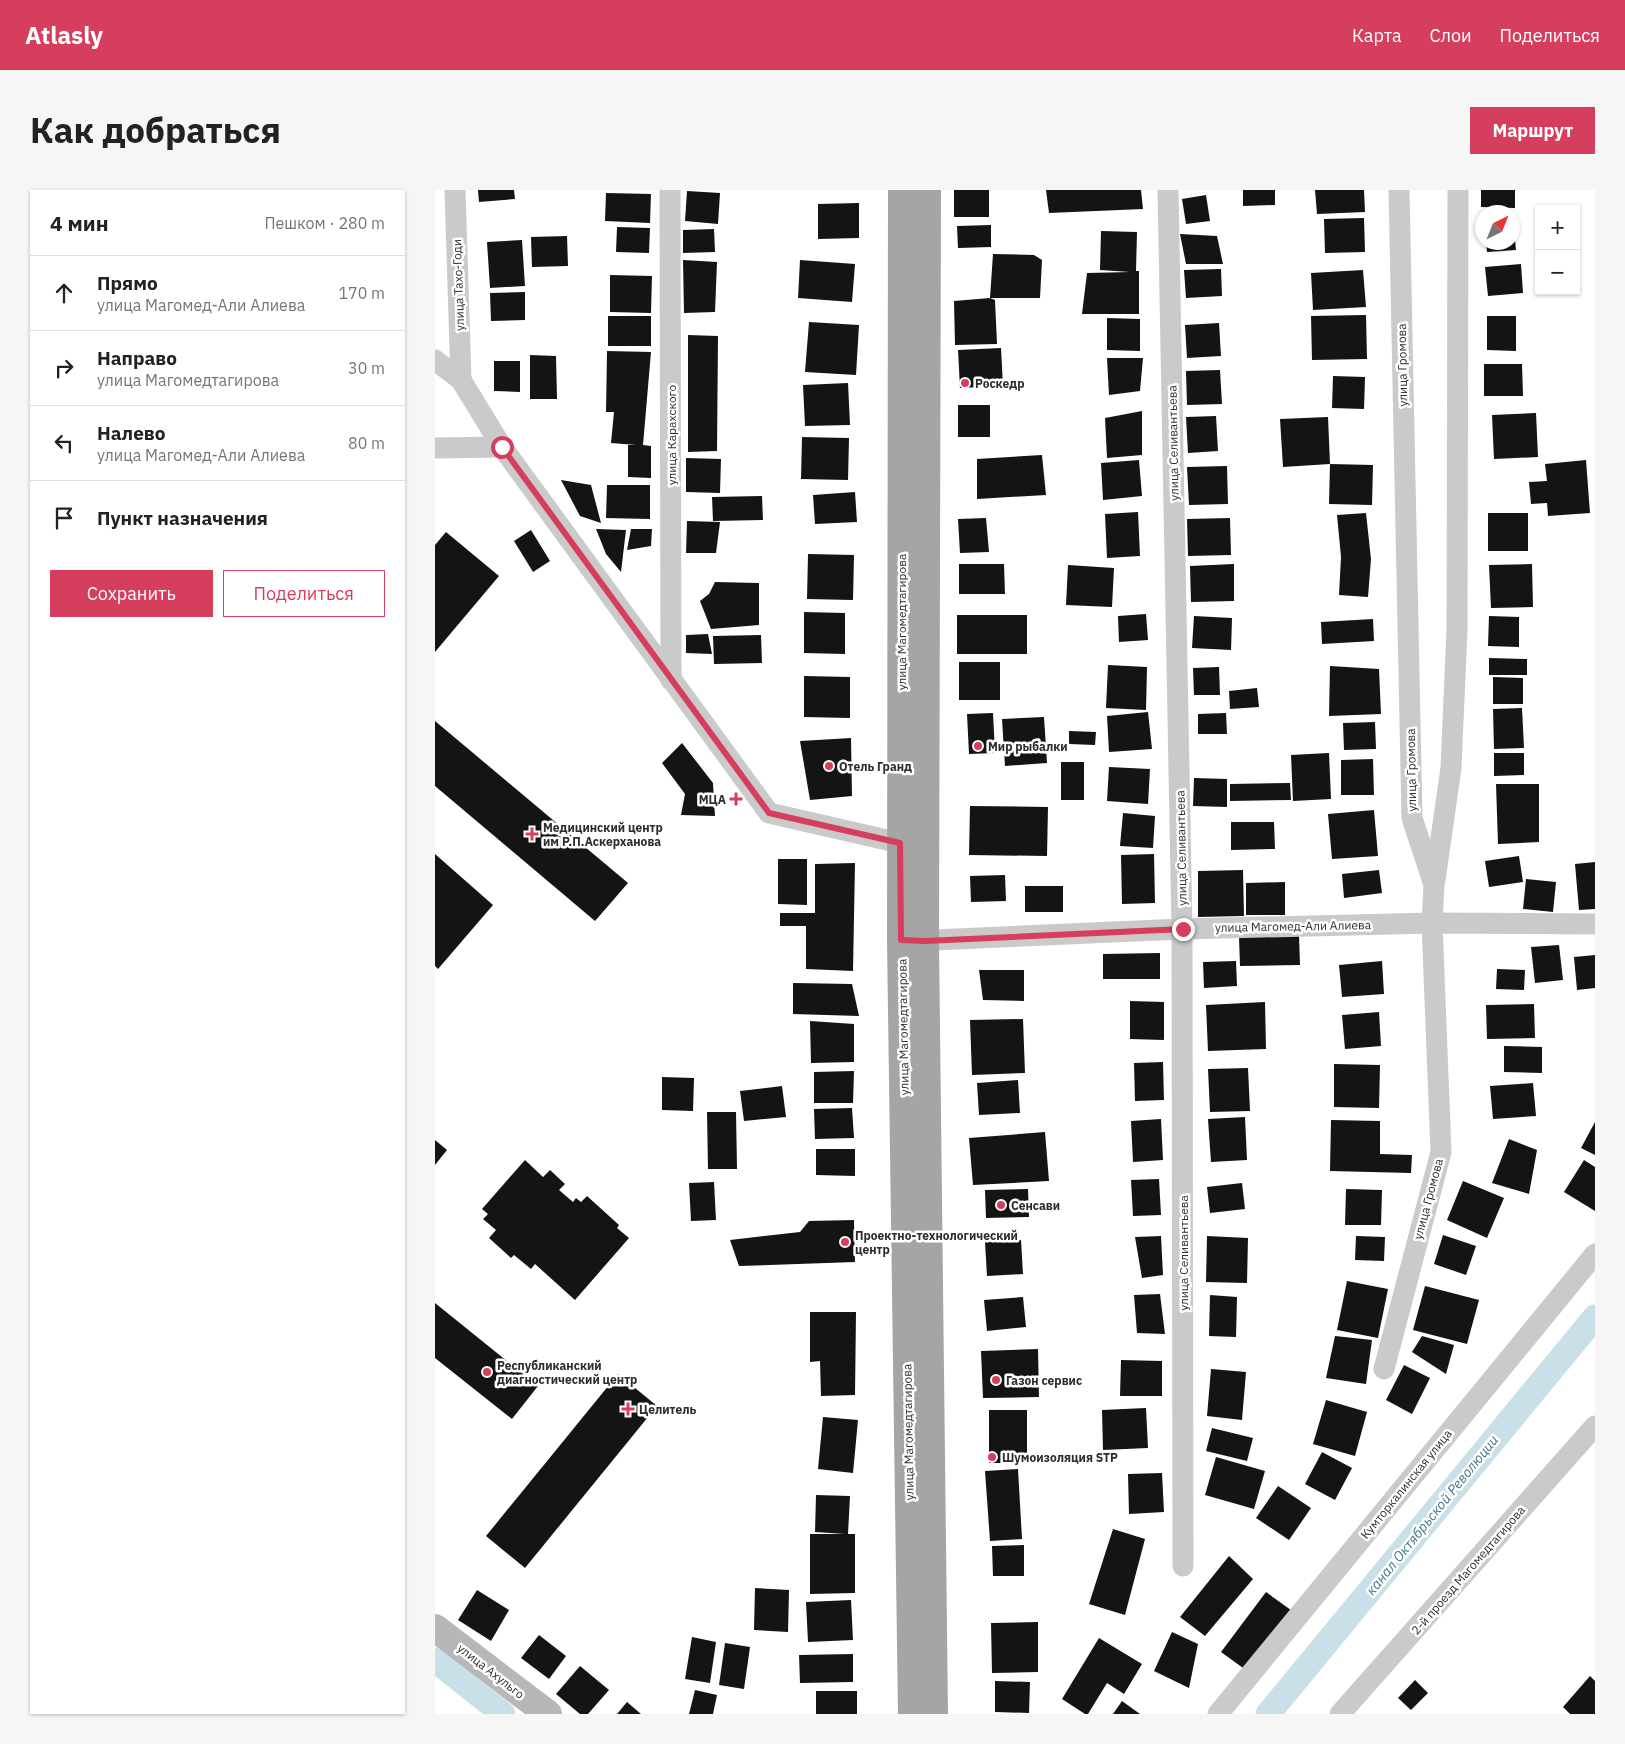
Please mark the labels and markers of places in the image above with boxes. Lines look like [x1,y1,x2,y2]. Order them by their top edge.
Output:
place label: Роскедр [975,376,1025,391]
marker: Роскедр [959,377,971,389]
place label: Мир рыбалки [988,739,1068,754]
marker: Мир рыбалки [972,740,984,752]
place label: Отель Гранд [839,759,912,774]
marker: Отель Гранд [823,760,835,772]
place label: МЦА [699,792,726,807]
marker: МЦА [730,793,742,805]
place label: Медицинский центр им Р.П.Аскерханова [543,820,663,849]
marker: Медицинский центр им Р.П.Аскерханова [525,827,539,841]
place label: Сенсави [1011,1198,1060,1213]
marker: Сенсави [995,1199,1007,1211]
place label: Проектно-технологический центр [855,1228,1018,1257]
marker: Проектно-технологический центр [839,1236,851,1248]
place label: Республиканский диагностический центр [497,1358,637,1387]
marker: Республиканский диагностический центр [481,1366,493,1378]
place label: Газон сервис [1006,1373,1082,1388]
marker: Газон сервис [990,1374,1002,1386]
marker: Целитель [621,1402,635,1416]
place label: Целитель [639,1402,696,1417]
place label: Шумоизоляция STP [1002,1450,1118,1465]
marker: Шумоизоляция STP [986,1451,998,1463]

